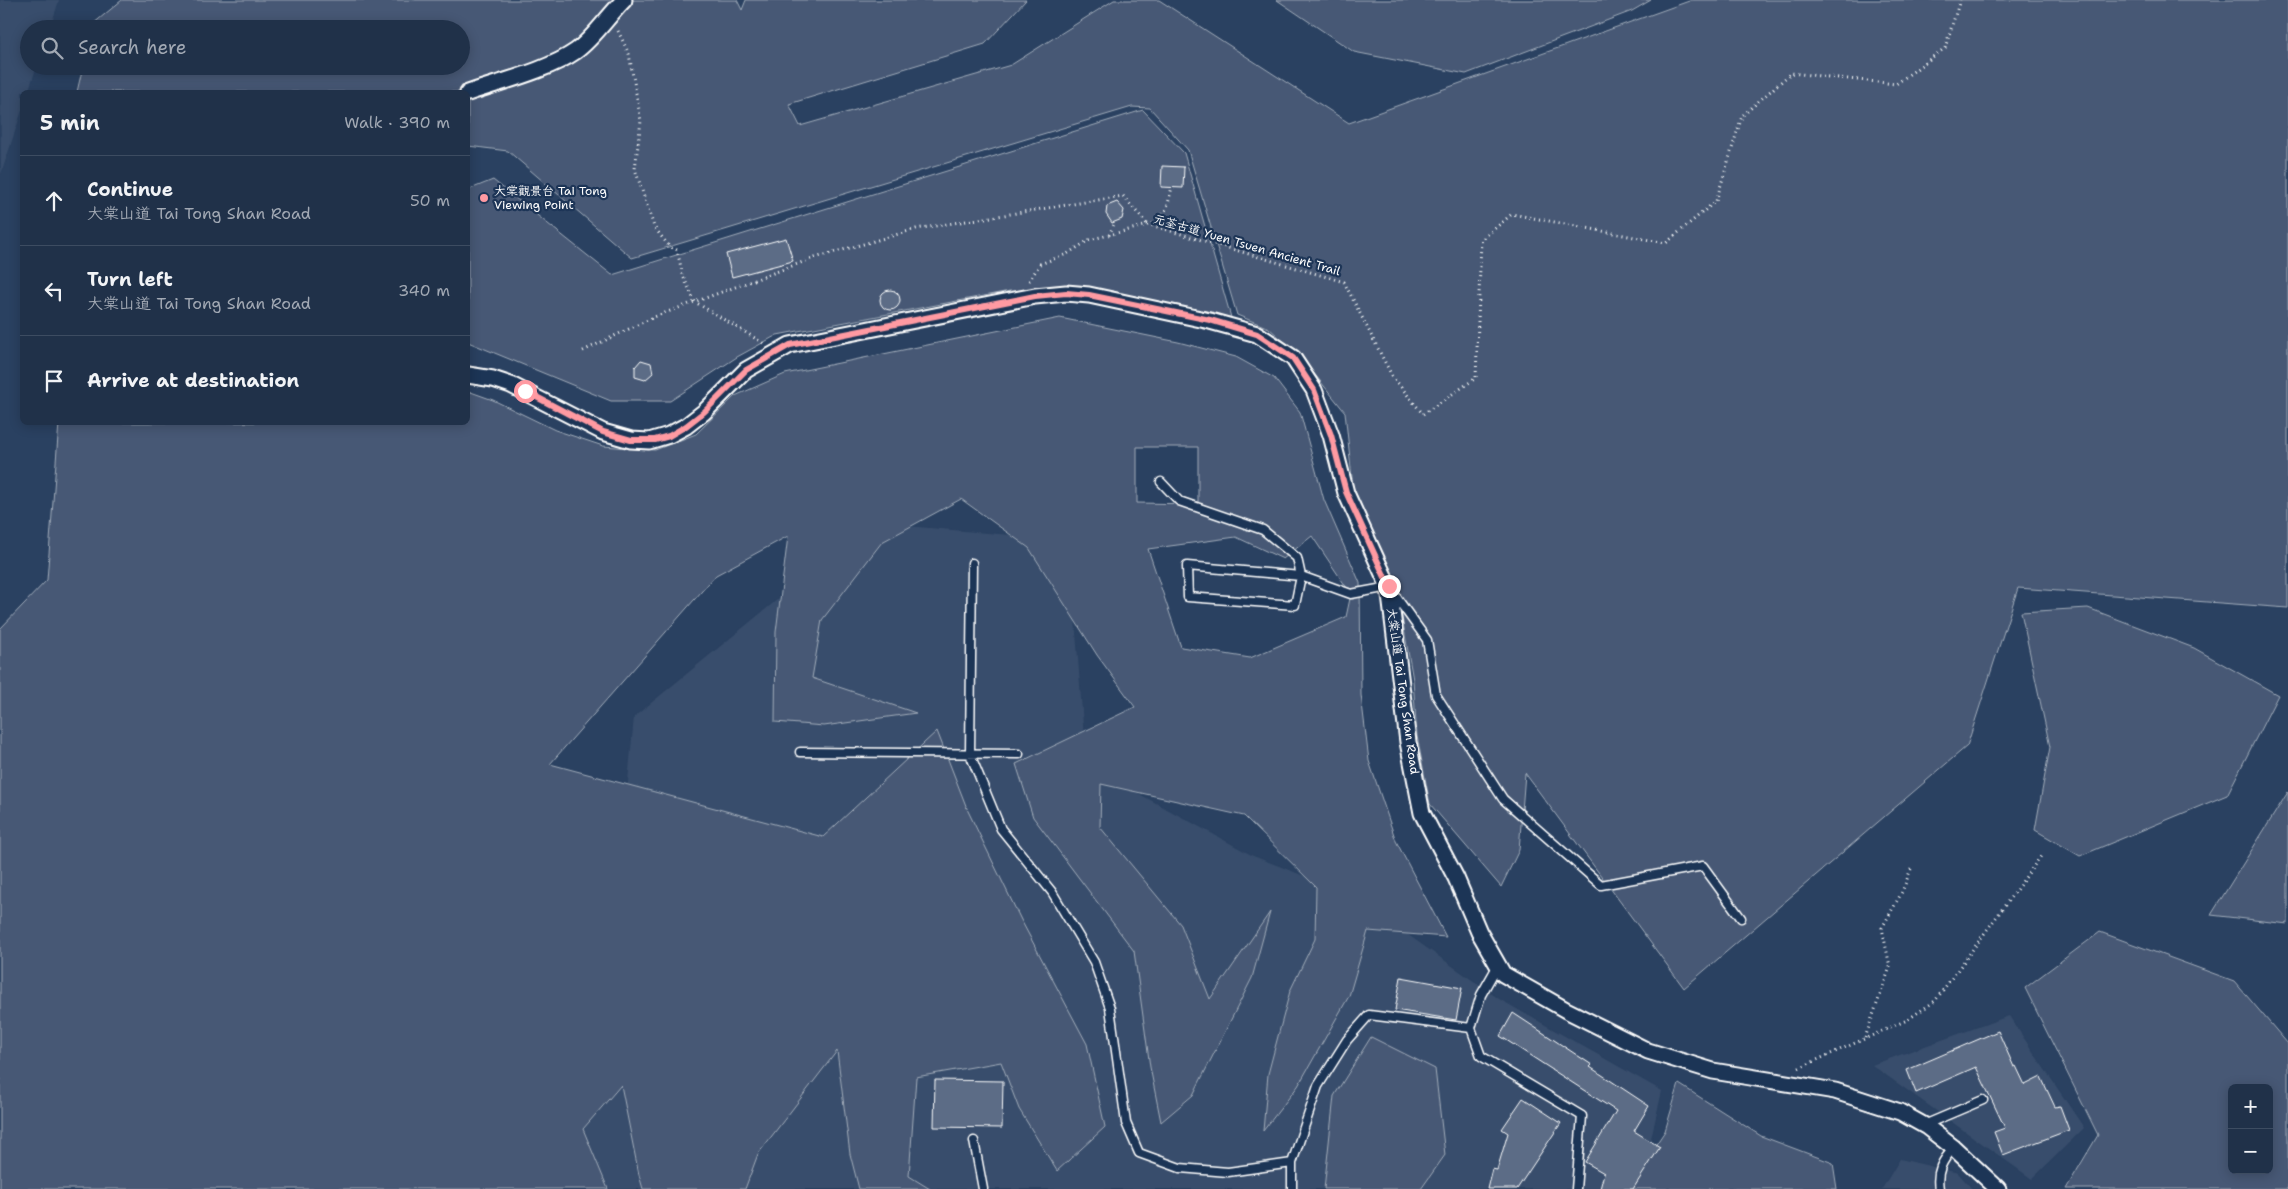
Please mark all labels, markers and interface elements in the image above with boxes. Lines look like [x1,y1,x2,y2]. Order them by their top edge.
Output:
search box [20,20,470,75]
icon: search [38,34,66,62]
text: Search here [78,35,187,60]
text: 5 min [40,109,100,137]
text: Walk · 390 m [344,112,450,133]
text: Continue [87,177,173,202]
place label: 大棠觀景台 Tai Tong Viewing Point [494,183,607,213]
icon: ahead [40,187,68,215]
text: 50 m [410,190,450,211]
marker: 大棠觀景台 Tai Tong Viewing Point [478,192,490,204]
text: 大棠山道 Tai Tong Shan Road [87,203,311,224]
street label: 元荃古道 Yuen Tsuen Ancient Trail [1152,211,1343,279]
text: Turn left [87,267,173,292]
icon: left [40,277,68,305]
text: 340 m [398,280,450,301]
text: 大棠山道 Tai Tong Shan Road [87,293,311,314]
icon: arrive [40,367,68,395]
text: Arrive at destination [87,368,299,393]
route start [514,380,537,403]
route end [1378,575,1401,598]
street label: 大棠山道 Tai Tong Shan Road [1383,607,1423,776]
map controls [2228,1084,2273,1174]
button: + [2228,1084,2273,1129]
button: − [2228,1129,2273,1174]

